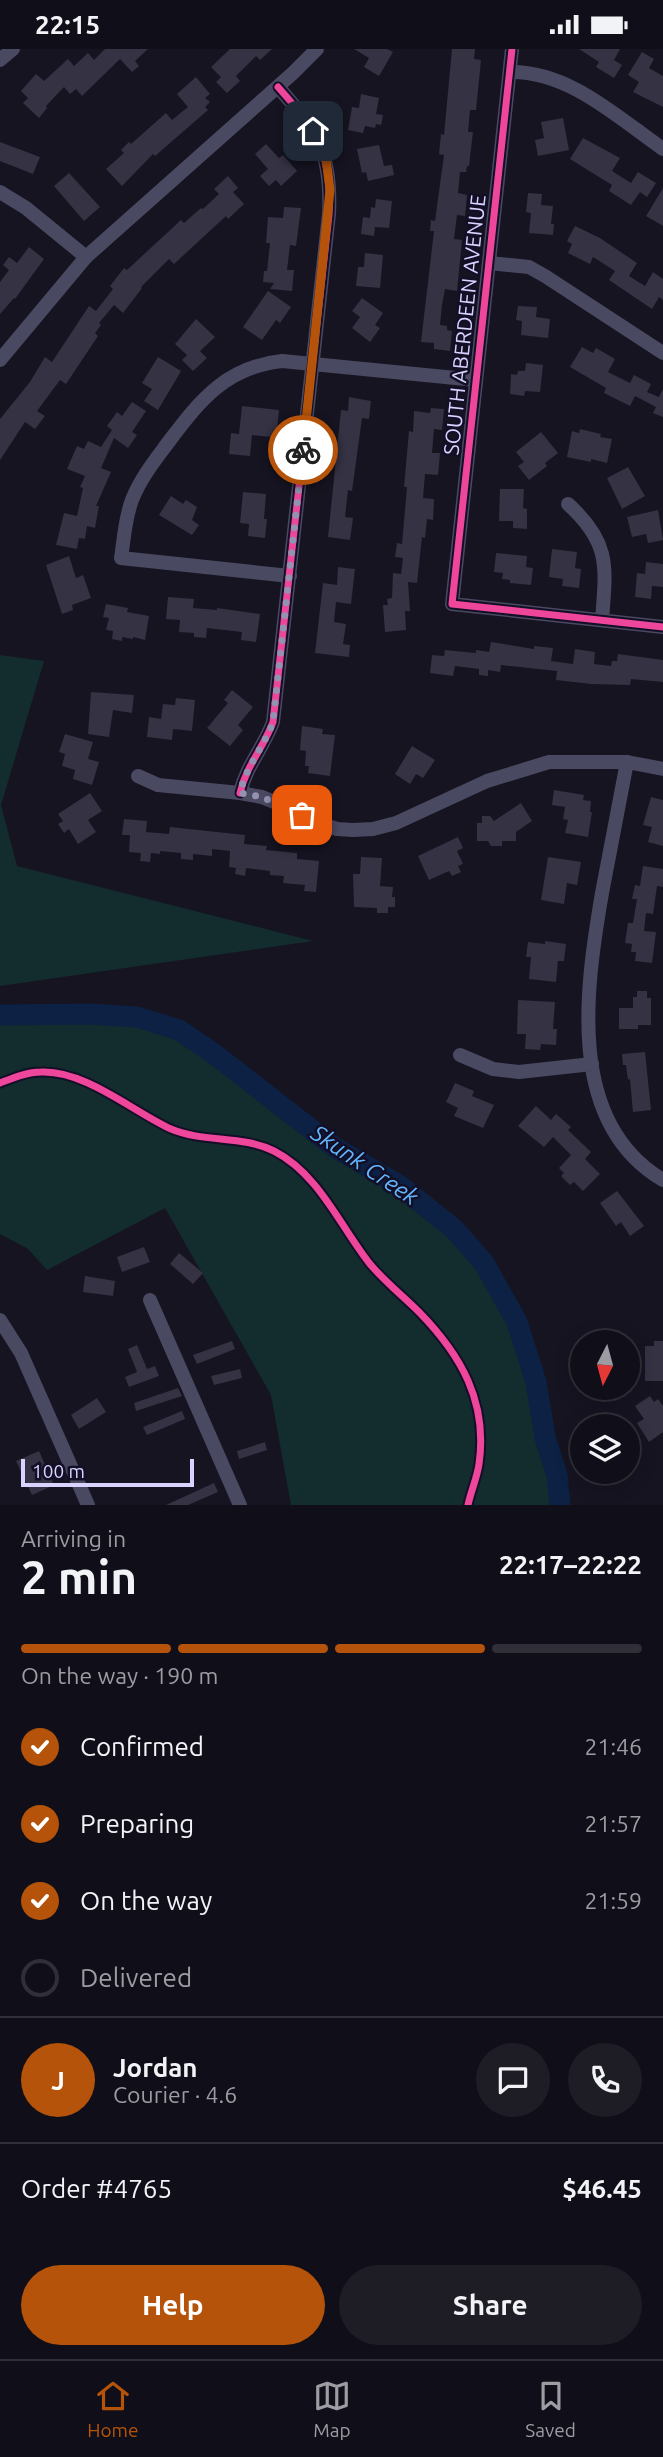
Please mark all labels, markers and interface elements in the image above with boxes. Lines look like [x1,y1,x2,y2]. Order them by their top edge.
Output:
text: 22:15 [35,10,100,39]
pin [283,101,343,161]
icon: home [294,112,332,150]
street label: SOUTH ABERDEEN AVENUE [438,194,490,456]
courier [268,415,338,485]
icon: bike [284,431,322,469]
pin [272,785,332,845]
icon: bag [283,796,321,834]
water label: Skunk Creek [306,1119,424,1210]
north arrow [570,1330,640,1400]
map controls [570,1330,640,1484]
button: layers [570,1414,640,1484]
scale bar [21,1456,194,1488]
text: 100 m [32,1460,85,1482]
text: Arriving in [21,1526,126,1551]
text: 22:17–22:22 [499,1550,642,1579]
text: 2 min [21,1551,137,1603]
text: On the way · 190 m [21,1663,218,1688]
icon: check [21,1728,59,1766]
text: Confirmed [80,1732,204,1761]
text: 21:46 [584,1734,642,1759]
icon: check [21,1805,59,1843]
text: Preparing [80,1809,194,1838]
text: 21:57 [584,1811,642,1836]
icon: check [21,1882,59,1920]
text: On the way [80,1886,212,1915]
text: 21:59 [584,1888,642,1913]
text: Delivered [80,1963,192,1992]
button: chat [476,2043,550,2117]
button: phone [568,2043,642,2117]
text: Jordan [113,2053,198,2082]
text: J [51,2066,65,2095]
text: Courier · 4.6 [113,2082,237,2107]
text: Order #4765 [21,2174,172,2203]
text: $46.45 [562,2174,642,2203]
button: Help [21,2265,325,2345]
button: Share [339,2265,642,2345]
tab: Home [87,2377,138,2441]
tab: Map [313,2377,351,2441]
tab: Saved [525,2377,576,2441]

